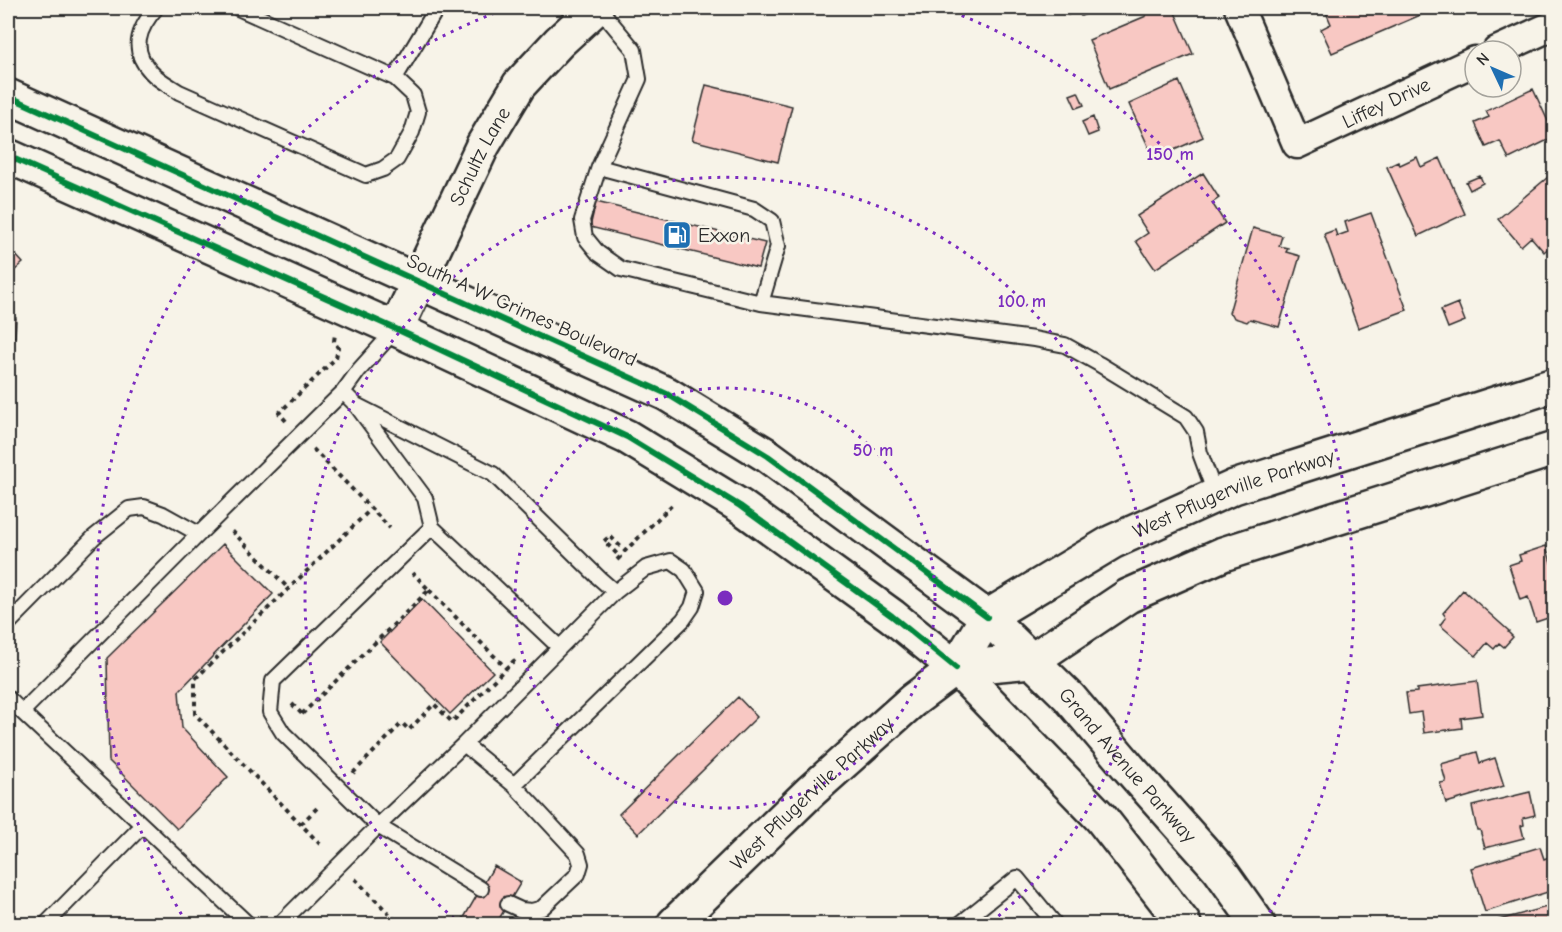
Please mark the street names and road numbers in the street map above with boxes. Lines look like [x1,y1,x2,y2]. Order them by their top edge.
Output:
street label: Liffey Drive [1338,72,1433,133]
street label: Schultz Lane [445,103,515,209]
street label: South A W Grimes Boulevard [403,249,641,371]
street label: West Pflugerville Parkway [1129,444,1337,543]
street label: Grand Avenue Parkway [1055,683,1201,847]
street label: West Pflugerville Parkway [725,712,898,875]

